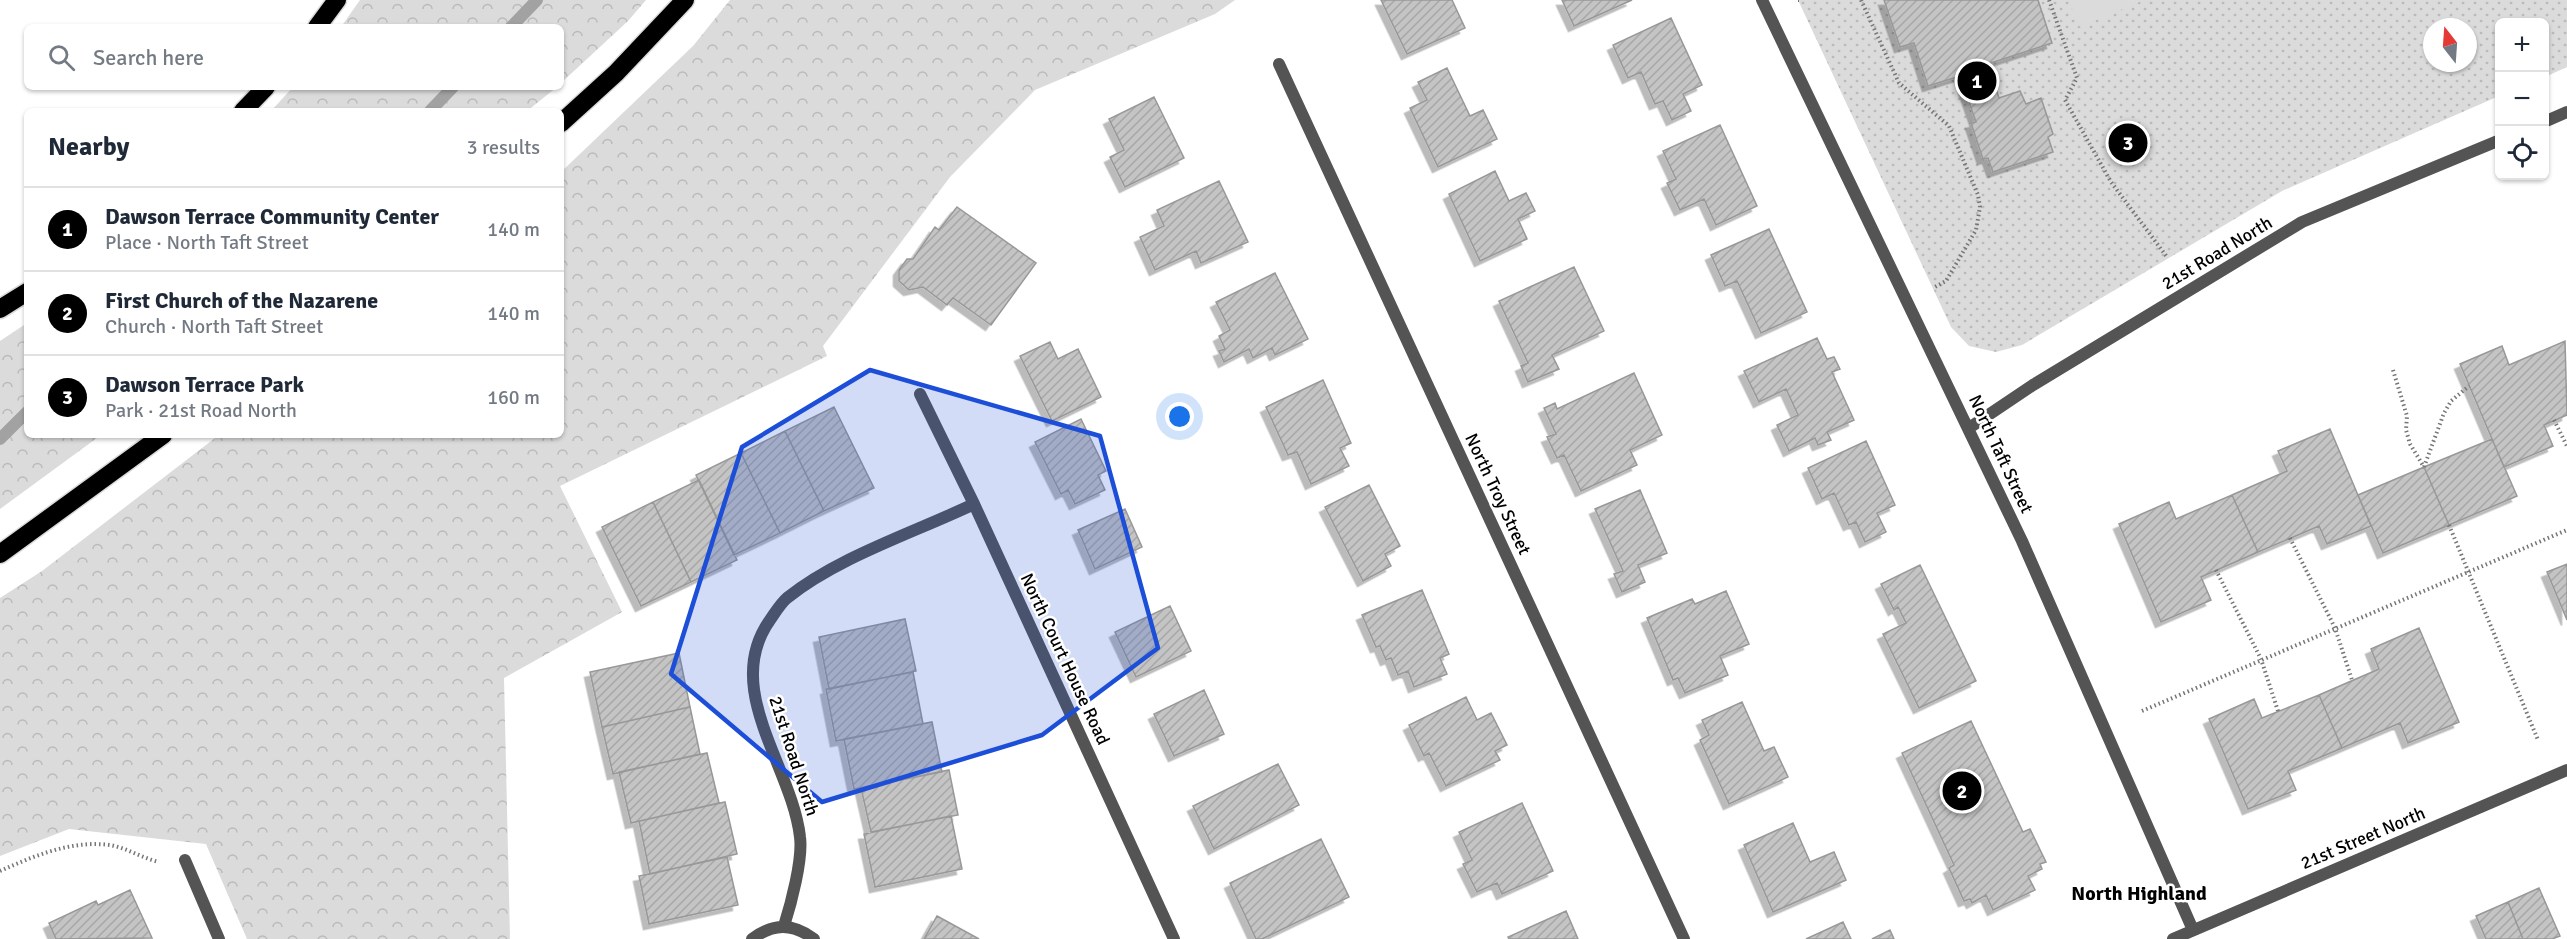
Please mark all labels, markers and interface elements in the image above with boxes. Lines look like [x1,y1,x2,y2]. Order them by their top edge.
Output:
north arrow [2423,18,2477,72]
map controls [2495,18,2549,180]
button: + [2495,18,2549,72]
search box [24,24,564,90]
icon: search [45,41,78,74]
text: Search here [93,44,204,71]
pin: 1 [1958,58,1996,104]
button: − [2495,72,2549,126]
pin: 3 [2108,120,2148,166]
button: locate [2495,126,2549,180]
text: Nearby [48,131,129,163]
text: 3 results [467,135,540,160]
text: Dawson Terrace Community Center [105,203,439,230]
street label: 21st Road North [2158,211,2276,295]
text: 1 [62,217,73,242]
text: 140 m [487,217,540,242]
text: Place · North Taft Street [105,230,309,255]
text: First Church of the Nazarene [105,287,378,314]
text: 2 [62,301,73,326]
text: 140 m [487,301,540,326]
text: Church · North Taft Street [105,314,323,339]
text: Dawson Terrace Park [105,371,304,398]
text: 3 [62,385,73,410]
text: 160 m [487,385,540,410]
street label: North Taft Street [1964,391,2038,517]
text: Park · 21st Road North [105,398,297,423]
your location [1165,402,1194,431]
street label: North Troy Street [1460,430,1536,558]
street label: North Court House Road [1016,570,1114,748]
street label: 21st Road North [764,693,824,819]
pin: 2 [1942,768,1982,814]
street label: 21st Street North [2297,802,2429,874]
district label: North Highland [2071,881,2207,906]

